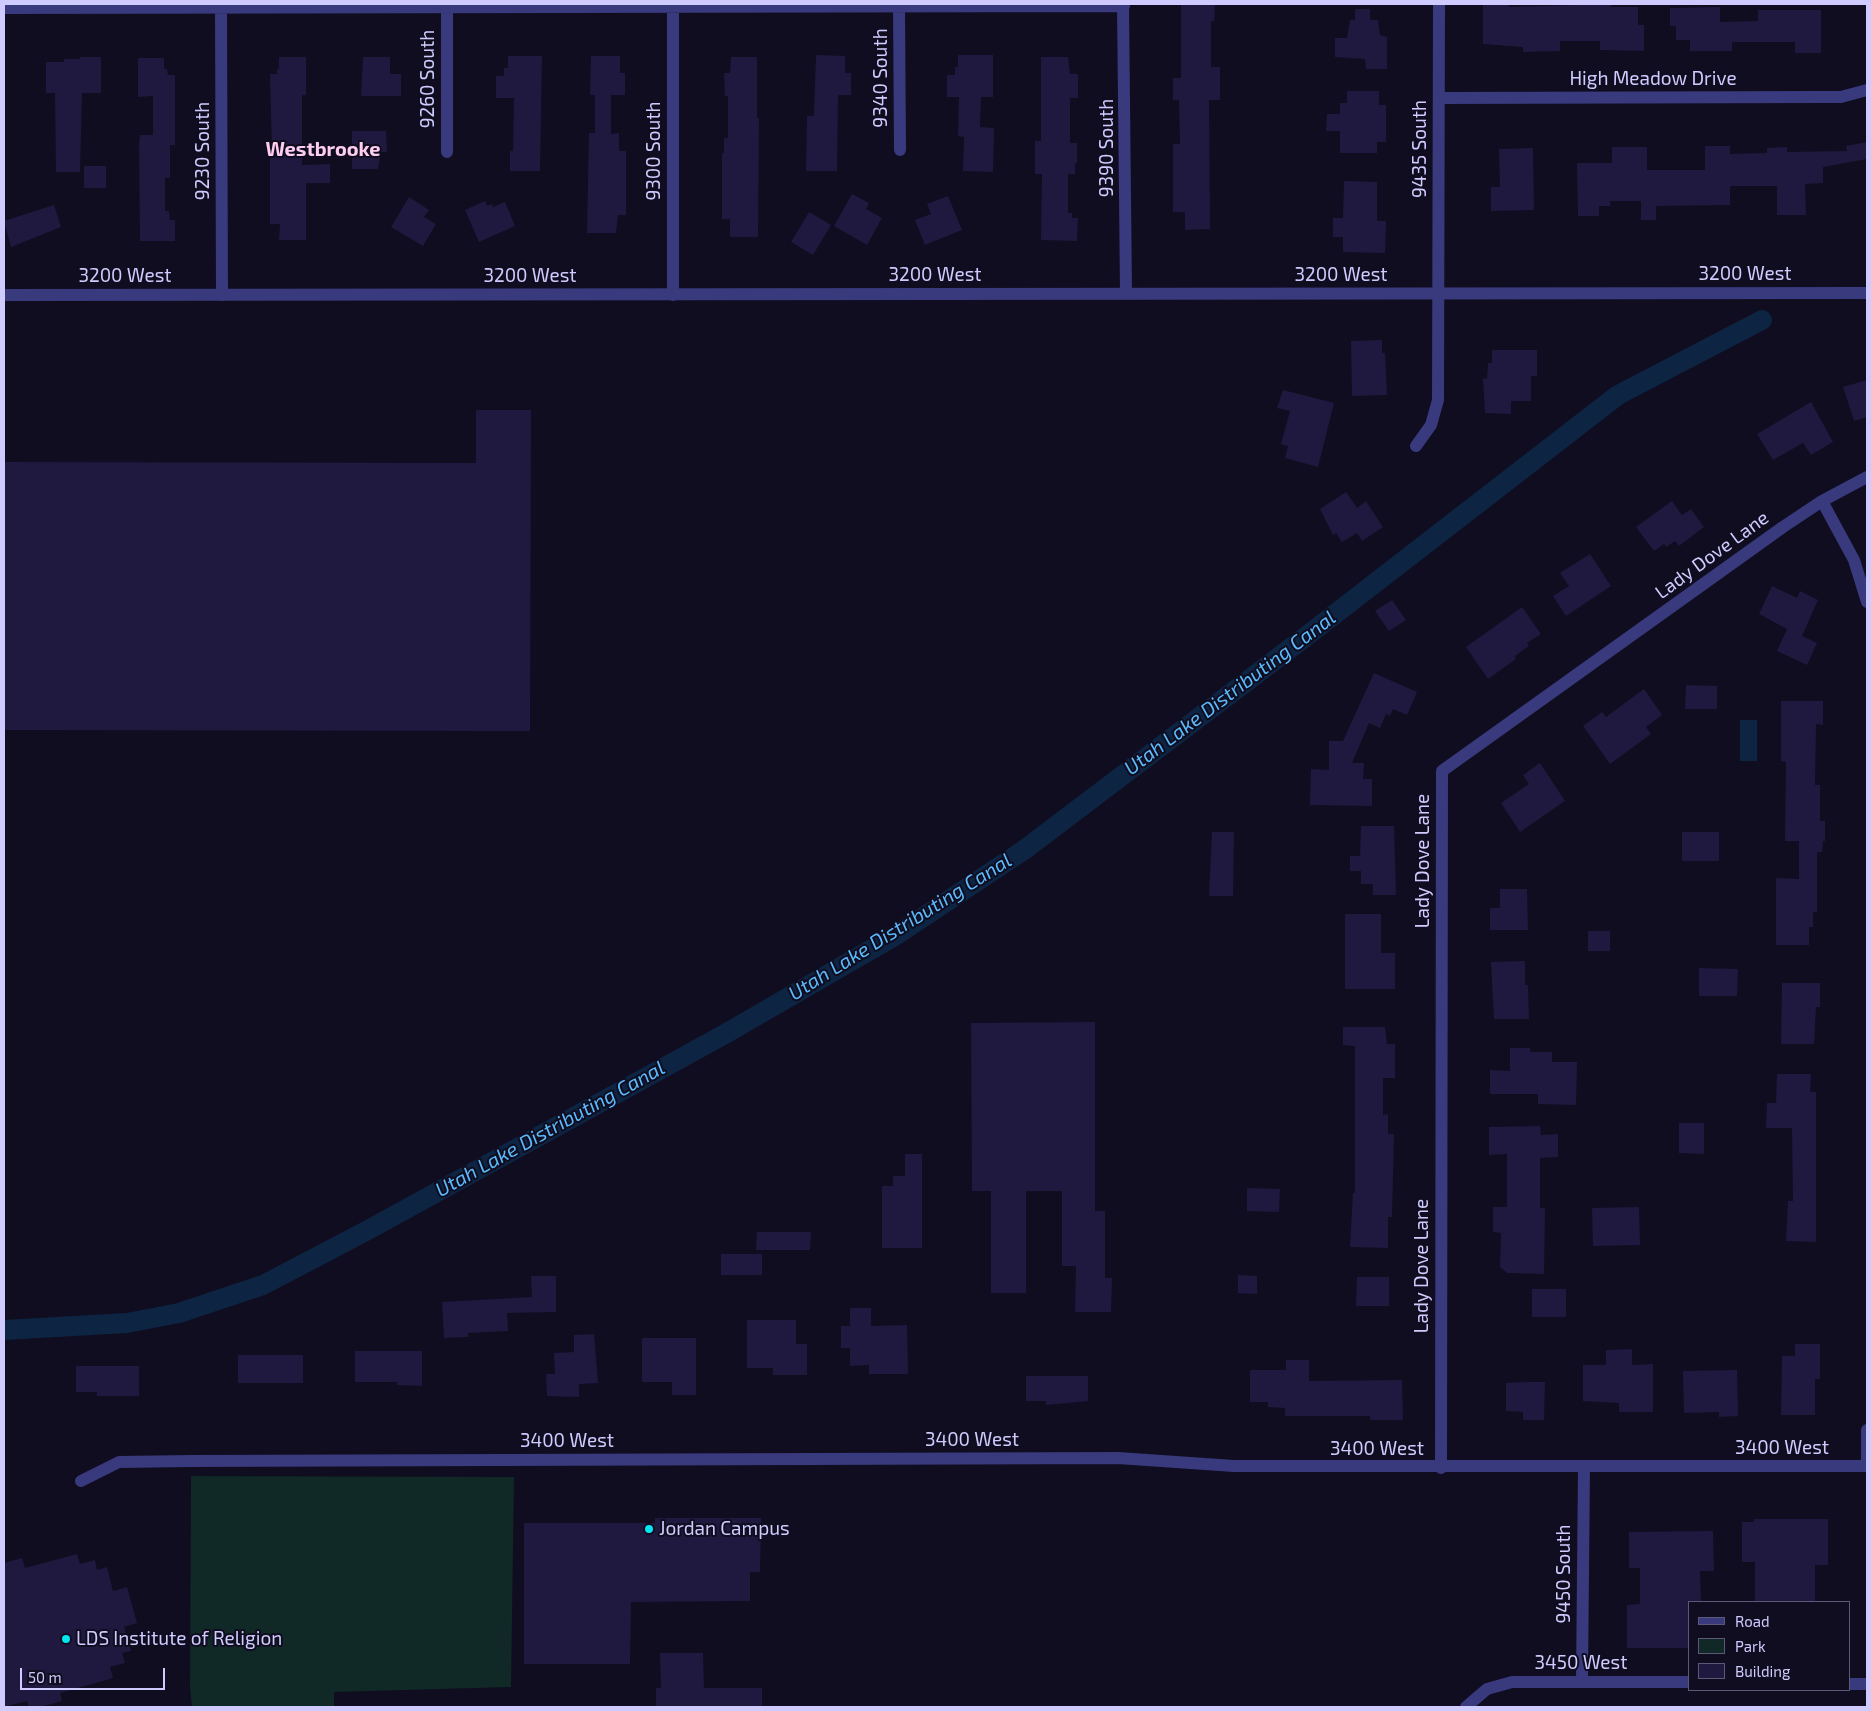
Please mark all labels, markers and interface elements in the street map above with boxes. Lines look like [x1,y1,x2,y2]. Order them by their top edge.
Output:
street label: 9340 South [870,28,892,128]
street label: 9260 South [417,30,439,128]
street label: High Meadow Drive [1569,68,1737,90]
street label: 9390 South [1096,99,1118,197]
street label: 9435 South [1409,100,1431,198]
street label: 9300 South [643,101,665,201]
street label: 9230 South [192,102,214,200]
district label: Westbrooke [265,137,381,161]
street label: 3200 West [1698,263,1792,285]
street label: 3200 West [888,264,982,286]
street label: 3200 West [1294,264,1388,286]
street label: 3200 West [78,265,172,287]
street label: 3200 West [483,265,577,287]
street label: Lady Dove Lane [1651,506,1773,604]
water label: Utah Lake Distributing Canal [1120,606,1340,780]
street label: Lady Dove Lane [1412,794,1434,928]
water label: Utah Lake Distributing Canal [784,848,1016,1006]
water label: Utah Lake Distributing Canal [431,1056,669,1202]
street label: Lady Dove Lane [1411,1199,1433,1333]
street label: 3400 West [925,1429,1019,1451]
street label: 3400 West [520,1430,614,1452]
street label: 3400 West [1735,1437,1829,1459]
street label: 3400 West [1330,1438,1424,1460]
place label: Jordan Campus [659,1518,790,1540]
marker: Jordan Campus [643,1523,655,1535]
street label: 9450 South [1553,1525,1575,1623]
legend [1688,1601,1851,1691]
text: Road [1735,1612,1770,1630]
place label: LDS Institute of Religion [76,1628,282,1650]
marker: LDS Institute of Religion [60,1633,72,1645]
text: Park [1735,1637,1766,1655]
street label: 3450 West [1535,1652,1627,1674]
scale bar [22,1658,168,1690]
text: Building [1735,1662,1790,1680]
text: 50 m [28,1668,62,1686]

